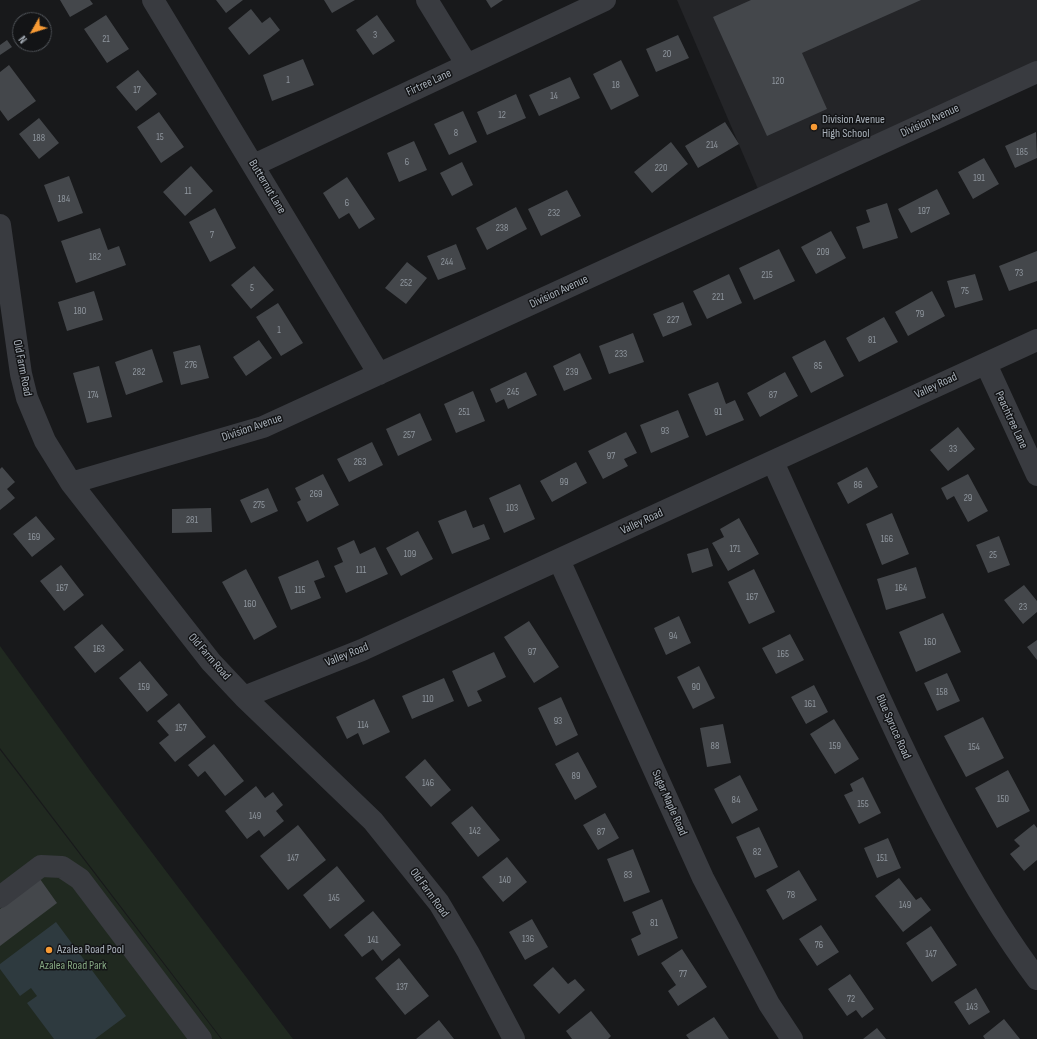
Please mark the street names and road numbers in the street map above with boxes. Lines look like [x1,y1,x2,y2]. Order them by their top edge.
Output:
street label: Firtree Lane [404,66,454,100]
street label: Division Avenue [898,101,962,141]
street label: Butternut Lane [245,157,289,217]
street label: Division Avenue [527,272,591,312]
street label: Old Farm Road [9,339,35,397]
street label: Valley Road [912,370,960,402]
street label: Peachtree Lane [991,389,1031,451]
street label: Division Avenue [220,411,284,445]
street label: Valley Road [618,506,666,538]
street label: Old Farm Road [185,631,233,683]
street label: Valley Road [323,640,371,670]
street label: Blue Spruce Road [872,692,914,762]
street label: Sugar Maple Road [648,768,690,838]
street label: Old Farm Road [406,866,452,920]

